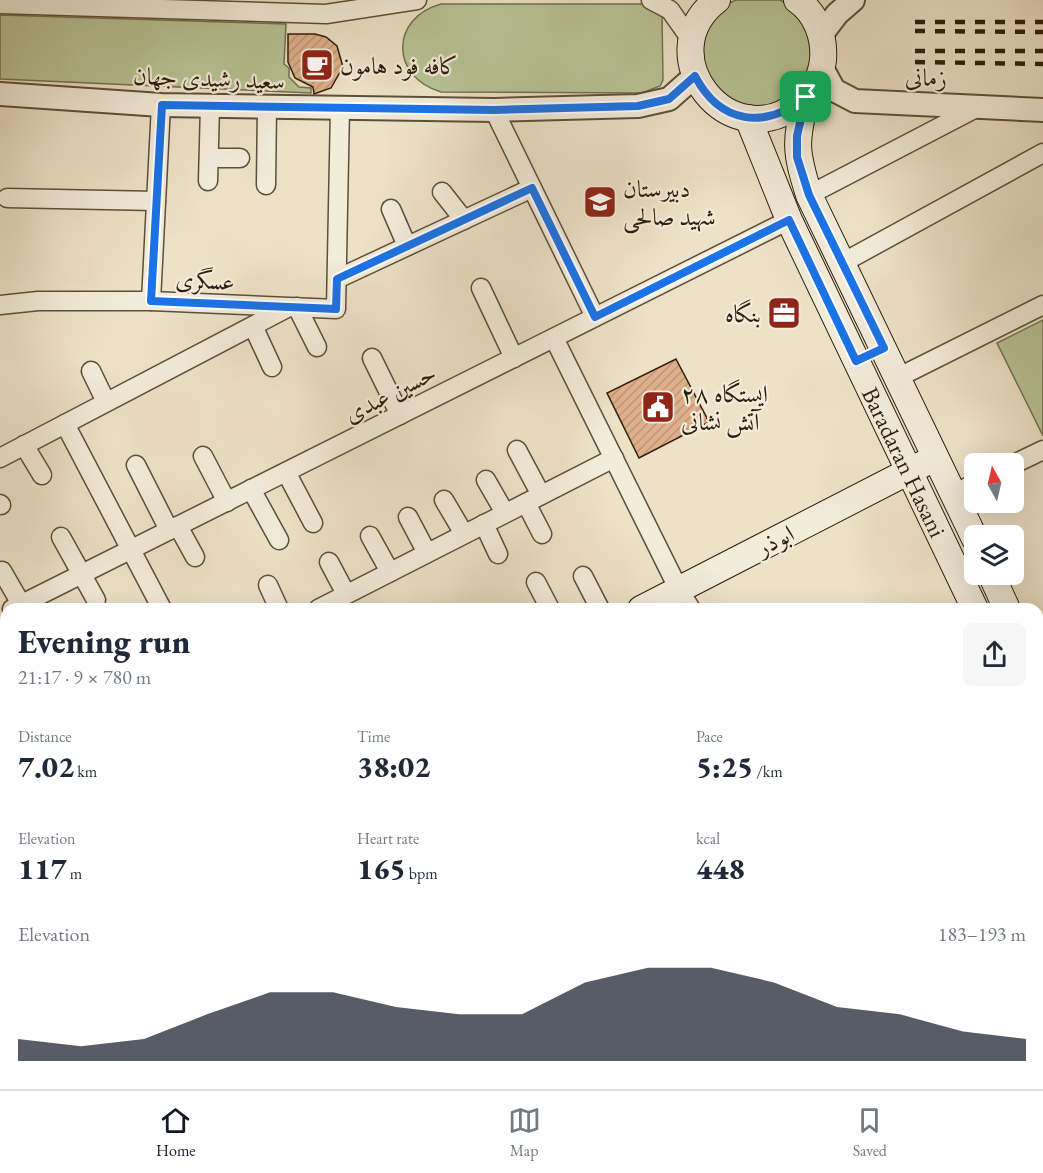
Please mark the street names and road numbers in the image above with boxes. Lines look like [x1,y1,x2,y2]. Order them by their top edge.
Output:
street label: سعید رشیدی جهان [132,60,286,96]
street label: زمانی [904,61,948,93]
street label: عسگری [175,263,235,297]
street label: حسین عبدی [339,357,441,429]
street label: Baradaran Hasani [855,382,954,542]
street label: ابوذر [749,517,799,563]

